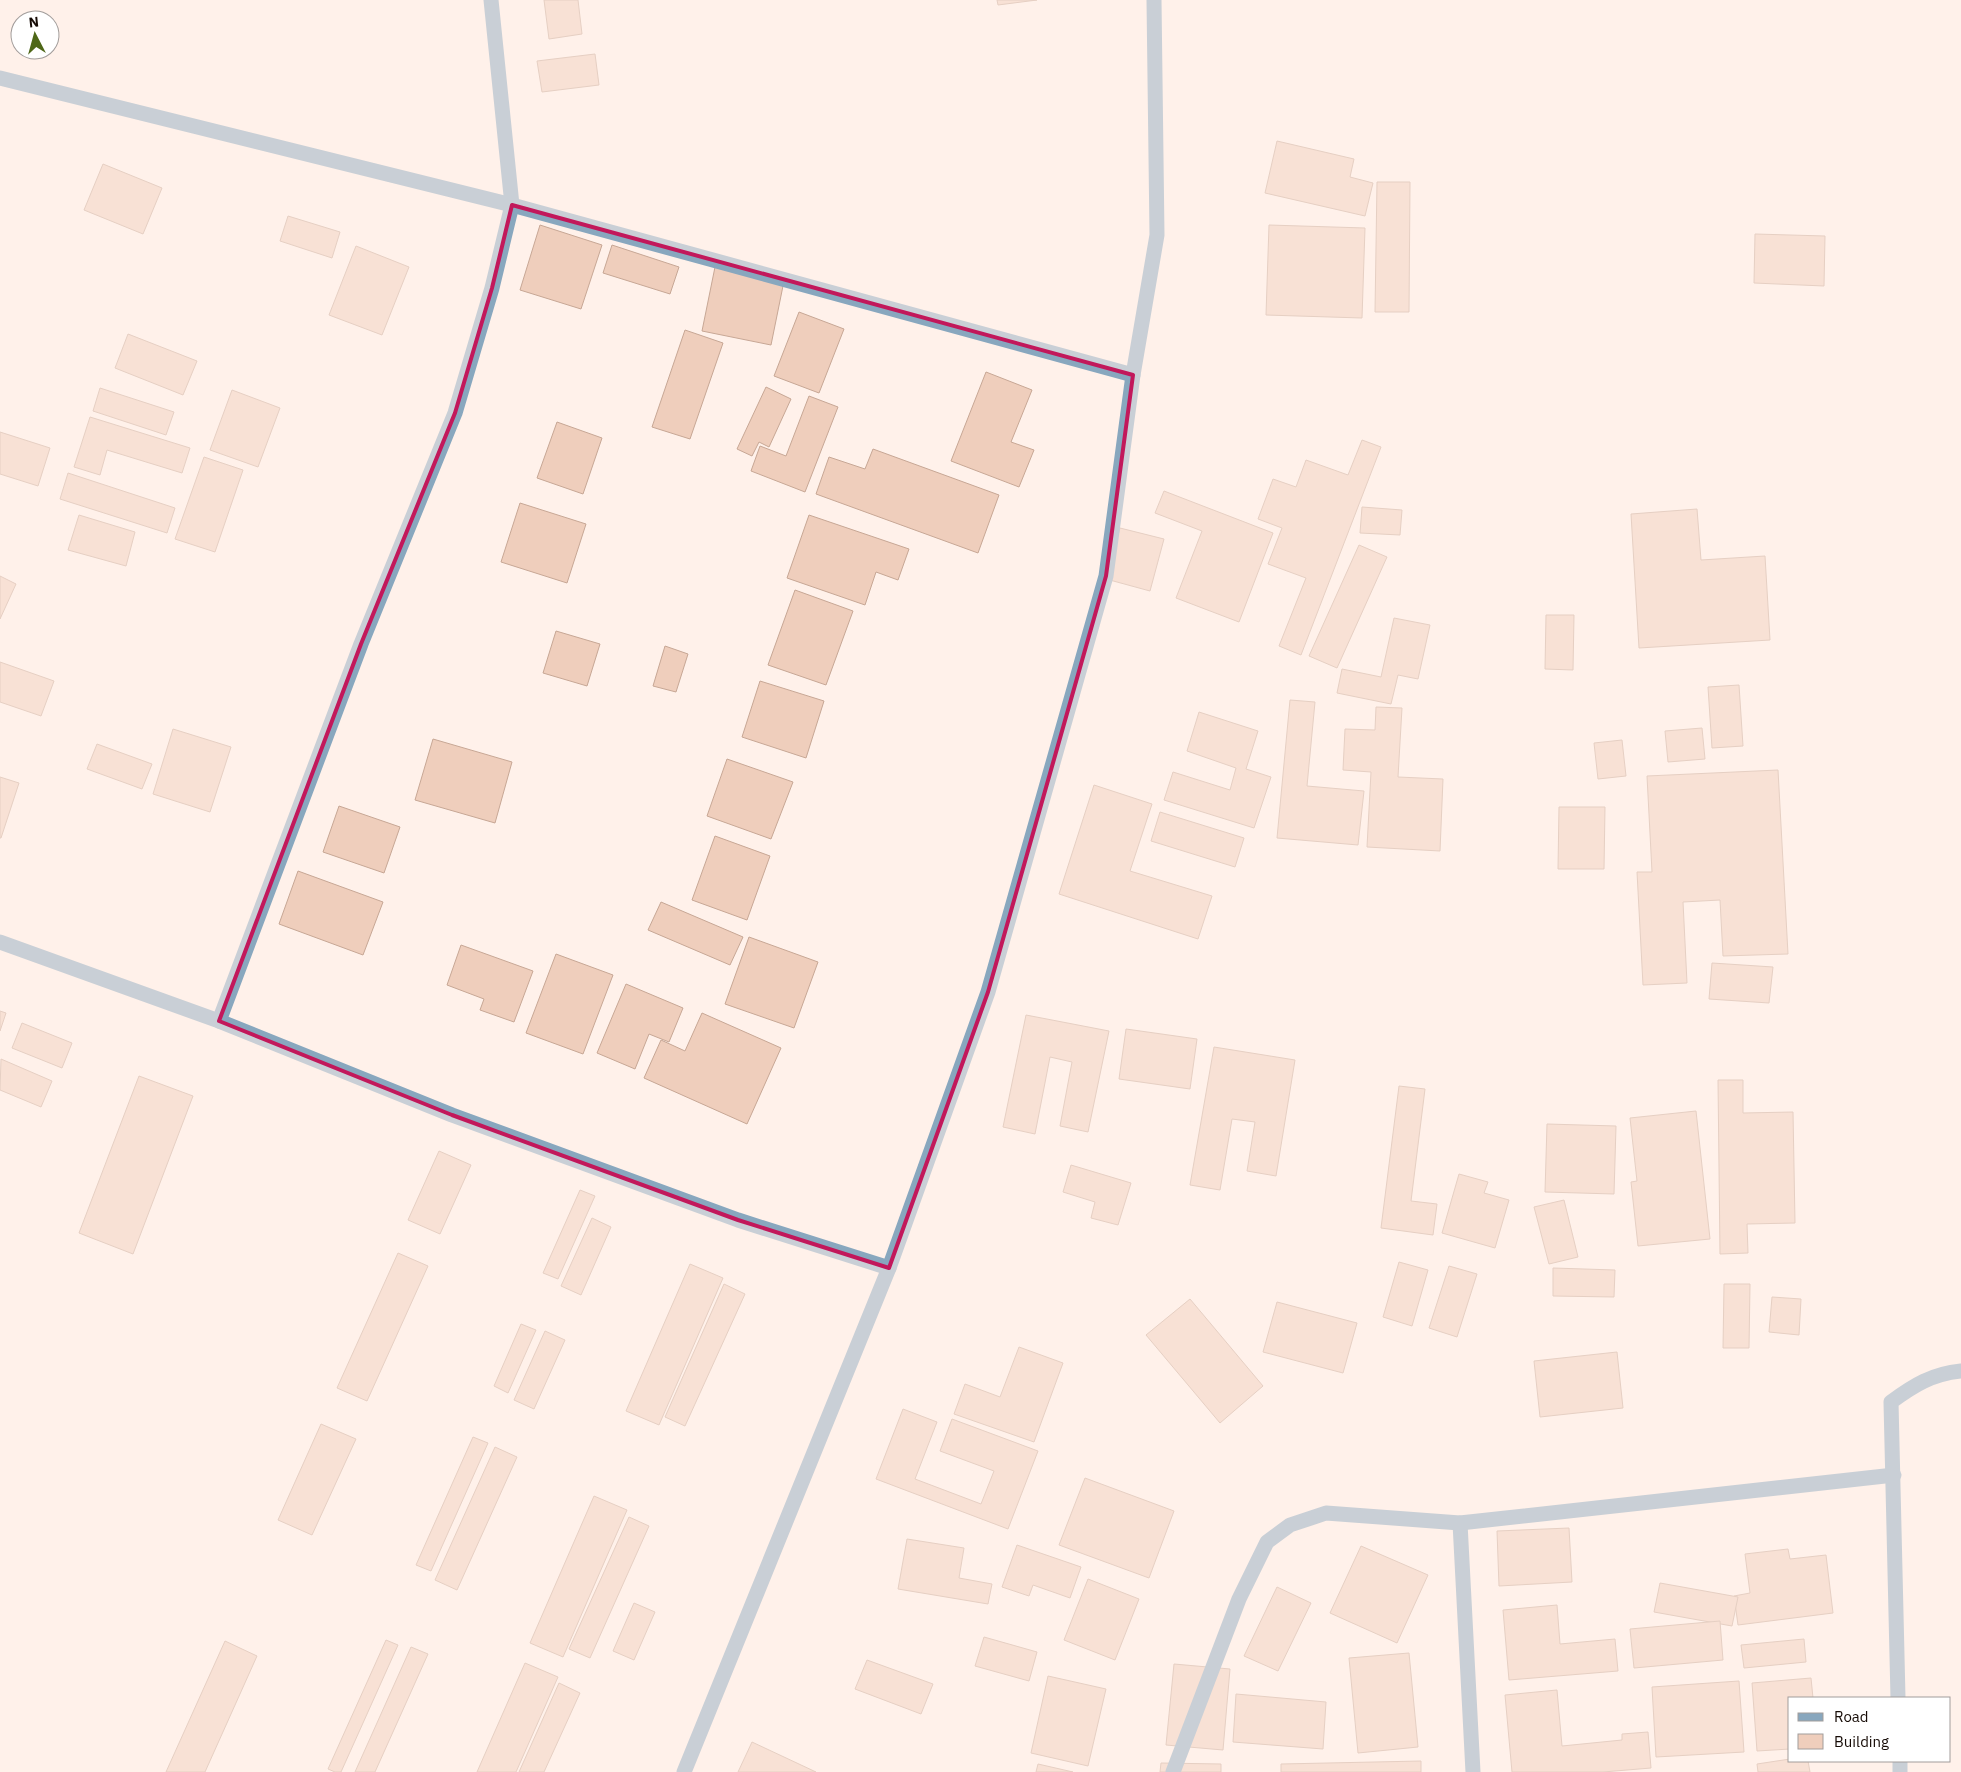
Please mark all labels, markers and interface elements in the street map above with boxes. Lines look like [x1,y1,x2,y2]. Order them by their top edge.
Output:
north arrow [10,10,60,60]
text: N [28,13,40,32]
legend [1788,1697,1951,1762]
text: Road [1834,1707,1869,1726]
text: Building [1834,1732,1889,1751]

